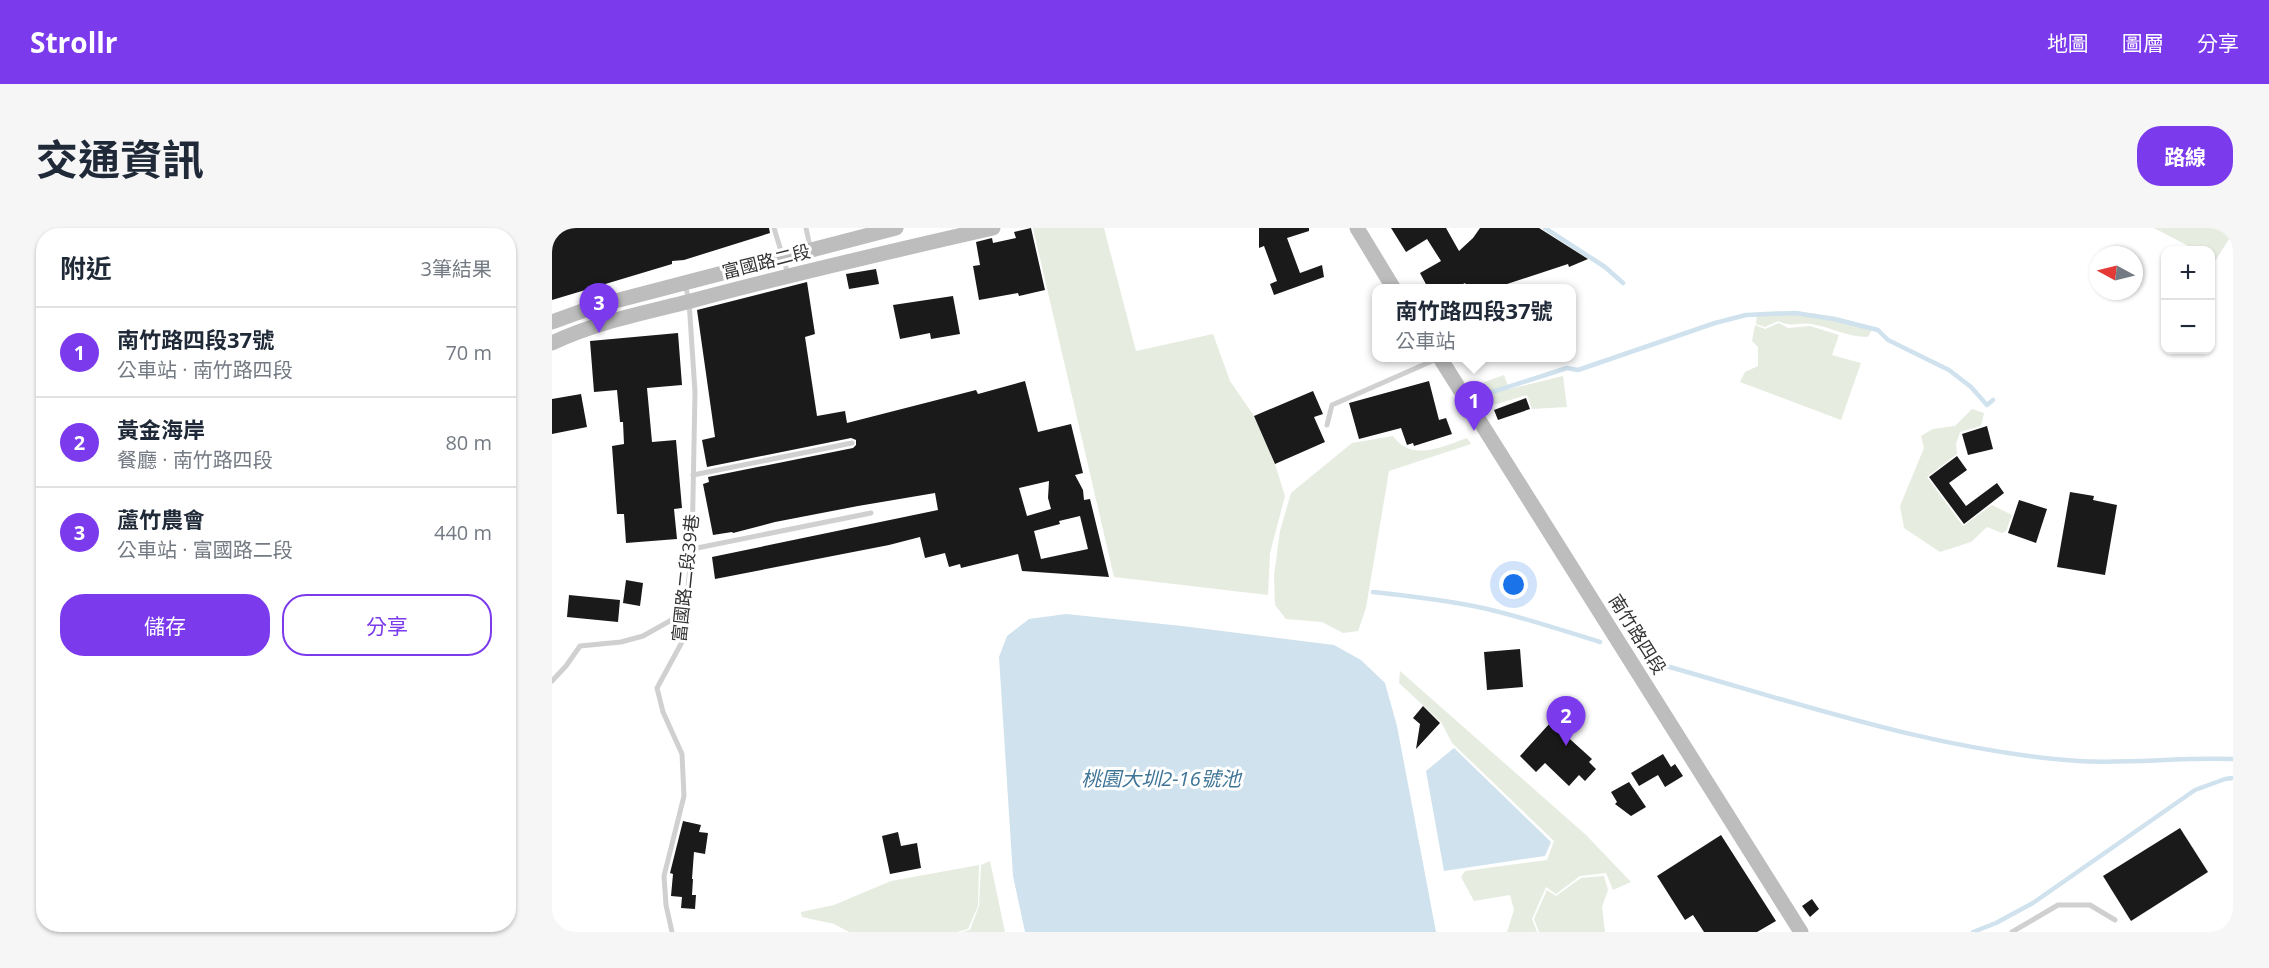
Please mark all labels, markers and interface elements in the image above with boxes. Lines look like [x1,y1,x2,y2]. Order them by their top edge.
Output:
text: Strollr [30,23,117,61]
text: 地圖 [2047,29,2089,57]
text: 圖層 [2122,29,2164,57]
text: 分享 [2197,29,2239,57]
button: 路線 [2137,126,2233,186]
text: 交通資訊 [36,130,204,187]
street label: 富國路二段 [719,238,813,284]
north arrow [2089,246,2143,300]
map controls [2161,246,2215,354]
button: + [2161,246,2215,300]
text: 附近 [60,250,112,286]
text: 3筆結果 [421,255,492,282]
pin: 3 [580,284,618,333]
popup [1372,284,1576,362]
text: 南竹路四段37號 [1395,295,1553,325]
button: − [2161,300,2215,354]
text: 南竹路四段37號 [117,324,274,354]
text: 公車站 [1395,327,1455,354]
text: 1 [74,339,85,366]
text: 70 m [445,339,492,366]
text: 公車站 · 南竹路四段 [117,356,293,383]
pin: 1 [1454,382,1494,431]
text: 黃金海岸 [117,414,205,444]
text: 2 [74,429,85,456]
text: 80 m [445,429,492,456]
text: 餐廳 · 南竹路四段 [117,446,273,473]
text: 蘆竹農會 [117,504,205,534]
street label: 富國路二段39巷 [666,513,704,643]
text: 3 [74,519,85,546]
text: 440 m [434,519,492,546]
text: 公車站 · 富國路二段 [117,536,293,563]
your location [1499,570,1528,599]
street label: 南竹路四段 [1604,589,1672,679]
button: 儲存 [60,594,270,656]
button: 分享 [282,594,492,656]
pin: 2 [1546,696,1586,746]
water label: 桃園大圳2-16號池 [1081,765,1243,792]

